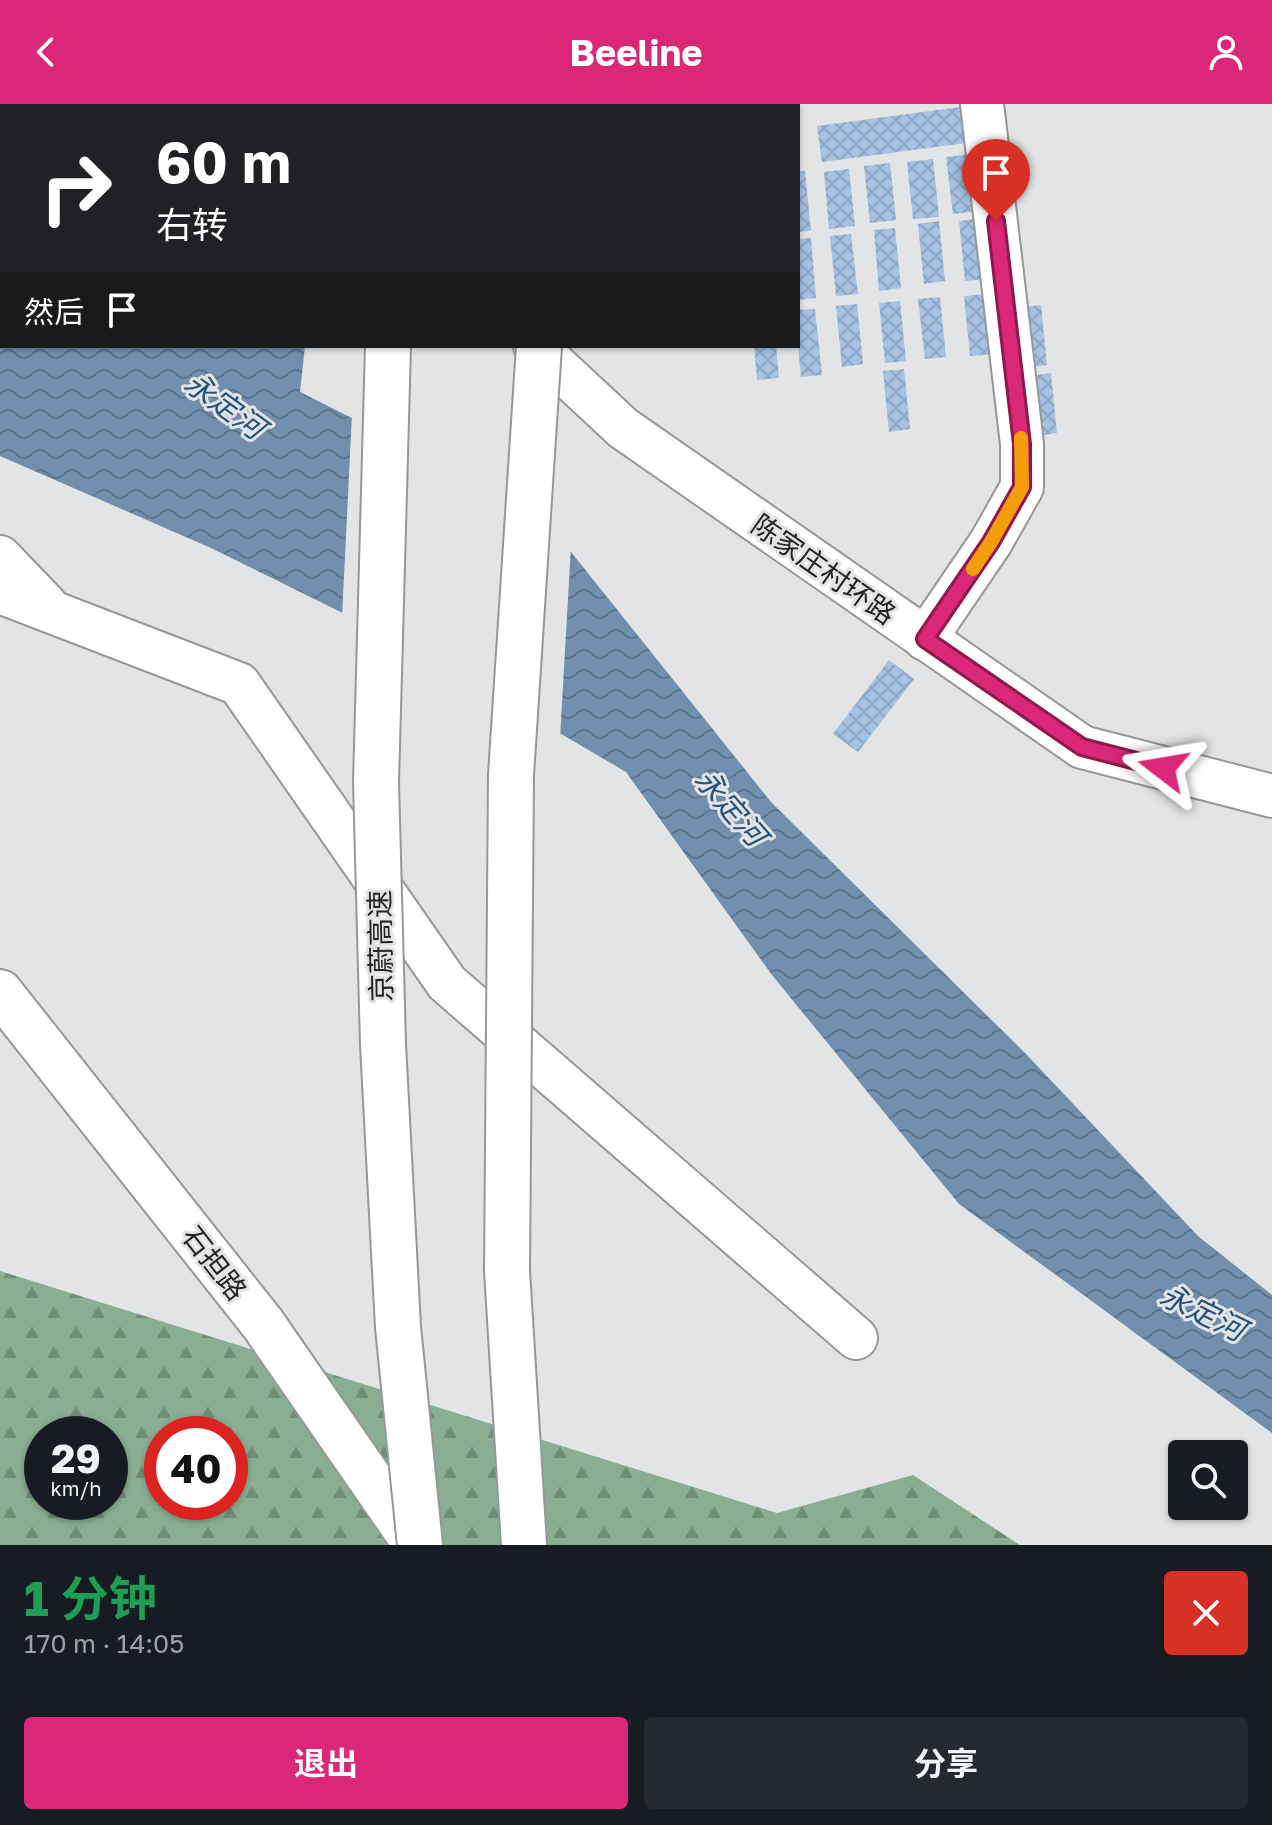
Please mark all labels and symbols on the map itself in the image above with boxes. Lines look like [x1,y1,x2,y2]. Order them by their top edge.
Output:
pin [962,139,1030,221]
water label: 永定河 [178,364,276,449]
street label: 陈家庄村环路 [746,507,902,631]
position arrow [1121,726,1205,810]
water label: 永定河 [688,761,777,857]
street label: 京蔚高速 [363,890,397,1002]
street label: 石担路 [176,1220,254,1306]
water label: 永定河 [1155,1276,1256,1350]
speed limit sign: 40 [144,1416,248,1520]

